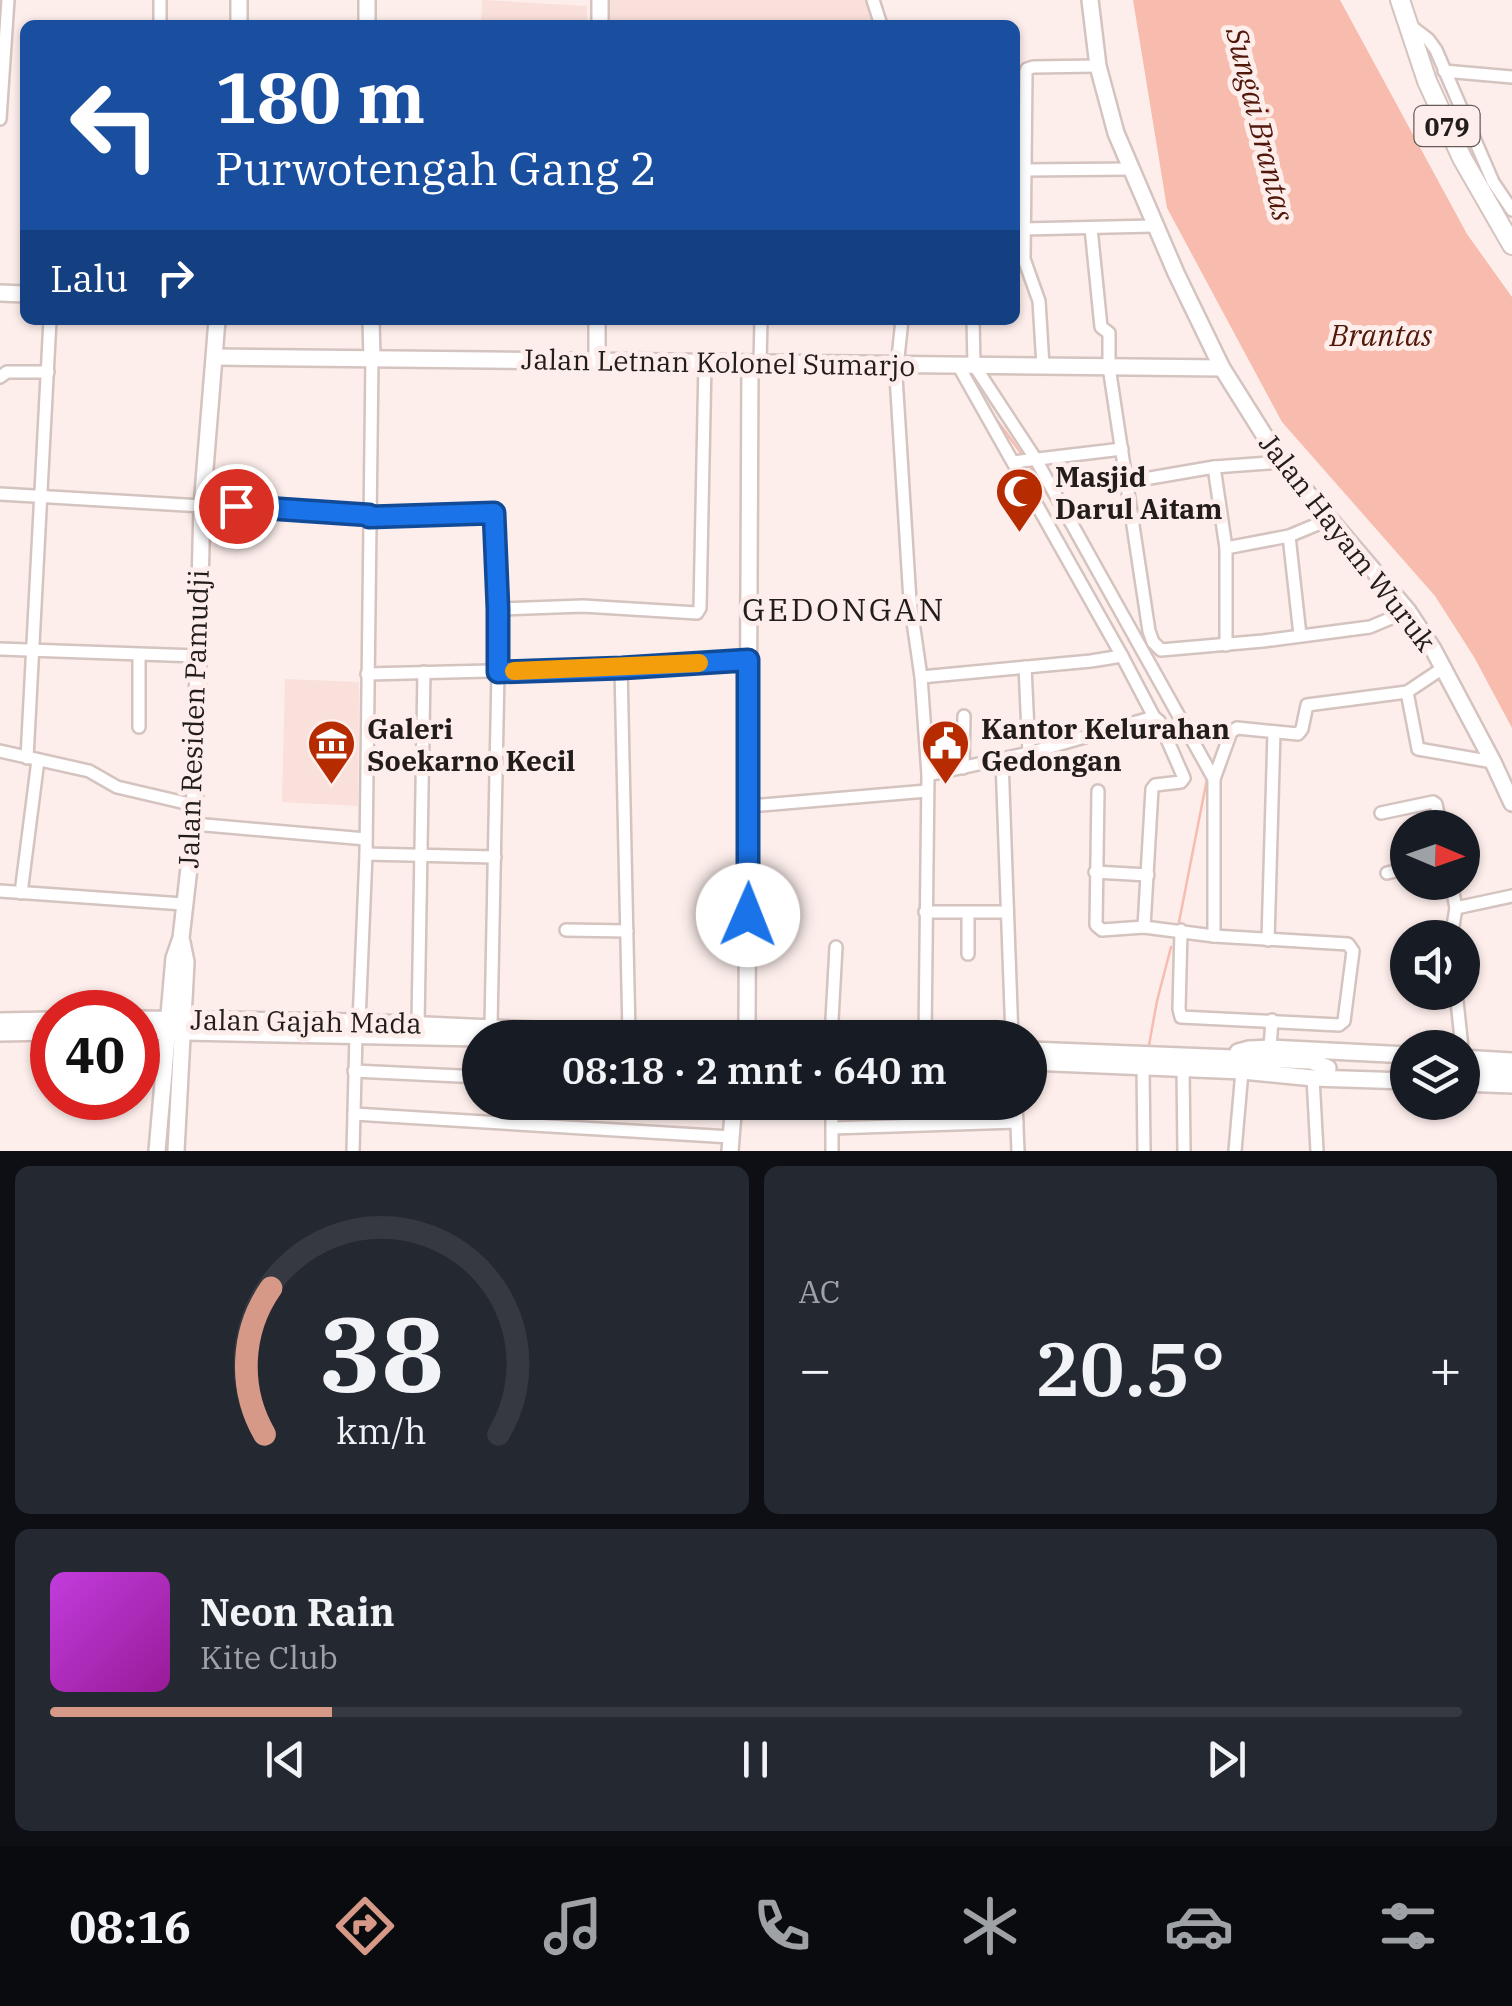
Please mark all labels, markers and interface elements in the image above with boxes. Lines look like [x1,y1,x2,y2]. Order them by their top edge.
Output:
water label: Sungai Brantas [1218,22,1304,225]
text: 180 m [215,51,425,142]
icon: left [50,60,180,190]
road number: 079 [1414,106,1480,146]
text: Purwotengah Gang 2 [215,139,657,197]
icon: right [148,250,203,305]
text: Lalu [50,253,128,302]
water label: Brantas [1329,315,1432,354]
street label: Jalan Letnan Kolonel Sumarjo [520,340,916,384]
street label: Jalan Hayam Wuruk [1251,425,1445,659]
place label: Masjid Darul Aitam [1055,458,1223,527]
pin [194,464,279,549]
mosque icon: Masjid Darul Aitam [994,466,1046,534]
icon: arrive [209,479,264,534]
street label: Jalan Residen Pamudji [169,569,217,869]
district label: GEDONGAN [742,588,946,630]
place label: Galeri Soekarno Kecil [367,710,575,779]
place label: Kantor Kelurahan Gedongan [981,710,1230,779]
museum icon: Galeri Soekarno Kecil [306,718,358,786]
public building icon: Kantor Kelurahan Gedongan [920,718,972,786]
north arrow [1390,810,1480,900]
map controls [1390,810,1480,1120]
position arrow [696,863,800,967]
button: sound [1390,920,1480,1010]
speed limit sign: 40 [30,990,160,1120]
street label: Jalan Gajah Mada [190,1000,422,1042]
button: layers [1390,1030,1480,1120]
text: 08:18 · 2 mnt · 640 m [562,1045,947,1094]
text: AC [799,1270,840,1312]
text: 38 [319,1285,444,1421]
text: 20.5° [1035,1319,1226,1417]
text: − [799,1333,832,1404]
text: + [1429,1333,1462,1404]
text: km/h [337,1407,427,1454]
text: Neon Rain [200,1587,395,1636]
text: Kite Club [200,1636,338,1678]
icon: previous [258,1732,313,1787]
icon: pause [728,1732,783,1787]
icon: next [1199,1732,1254,1787]
icon: directions [330,1891,400,1961]
icon: music [538,1891,608,1961]
icon: phone [747,1891,817,1961]
icon: climate [955,1891,1025,1961]
icon: car [1164,1891,1234,1961]
icon: filters [1373,1891,1443,1961]
text: 08:16 [69,1897,191,1955]

